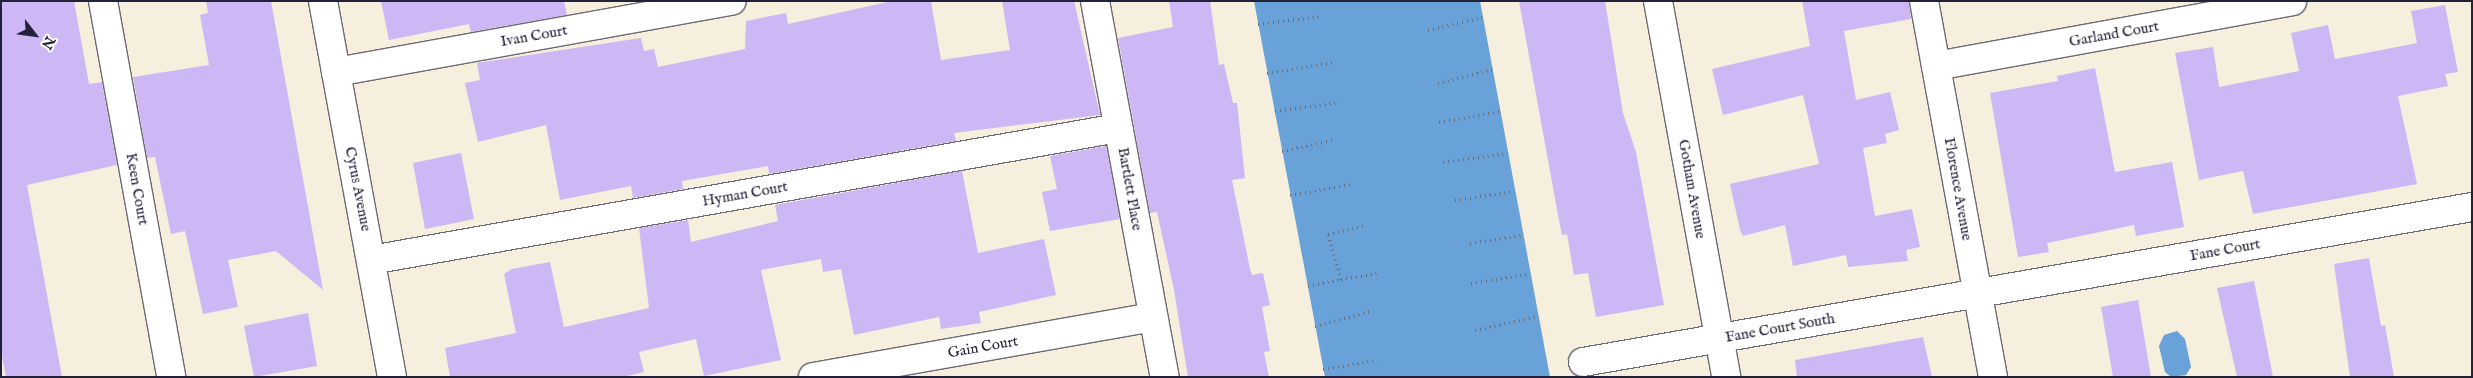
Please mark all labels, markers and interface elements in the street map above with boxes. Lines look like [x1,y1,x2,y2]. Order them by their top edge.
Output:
north arrow [10,10,60,60]
street label: Garland Court [2068,17,2160,51]
street label: Ivan Court [499,21,569,51]
text: N [37,33,59,52]
street label: Florence Avenue [1940,136,1976,242]
street label: Gotham Avenue [1674,138,1710,240]
street label: Cyrus Avenue [341,145,375,233]
street label: Bartlett Place [1114,146,1146,232]
street label: Keen Court [122,151,152,227]
street label: Hyman Court [701,178,789,210]
street label: Fane Court [2188,235,2262,265]
street label: Fane Court South [1724,309,1836,347]
street label: Gain Court [947,332,1019,362]

